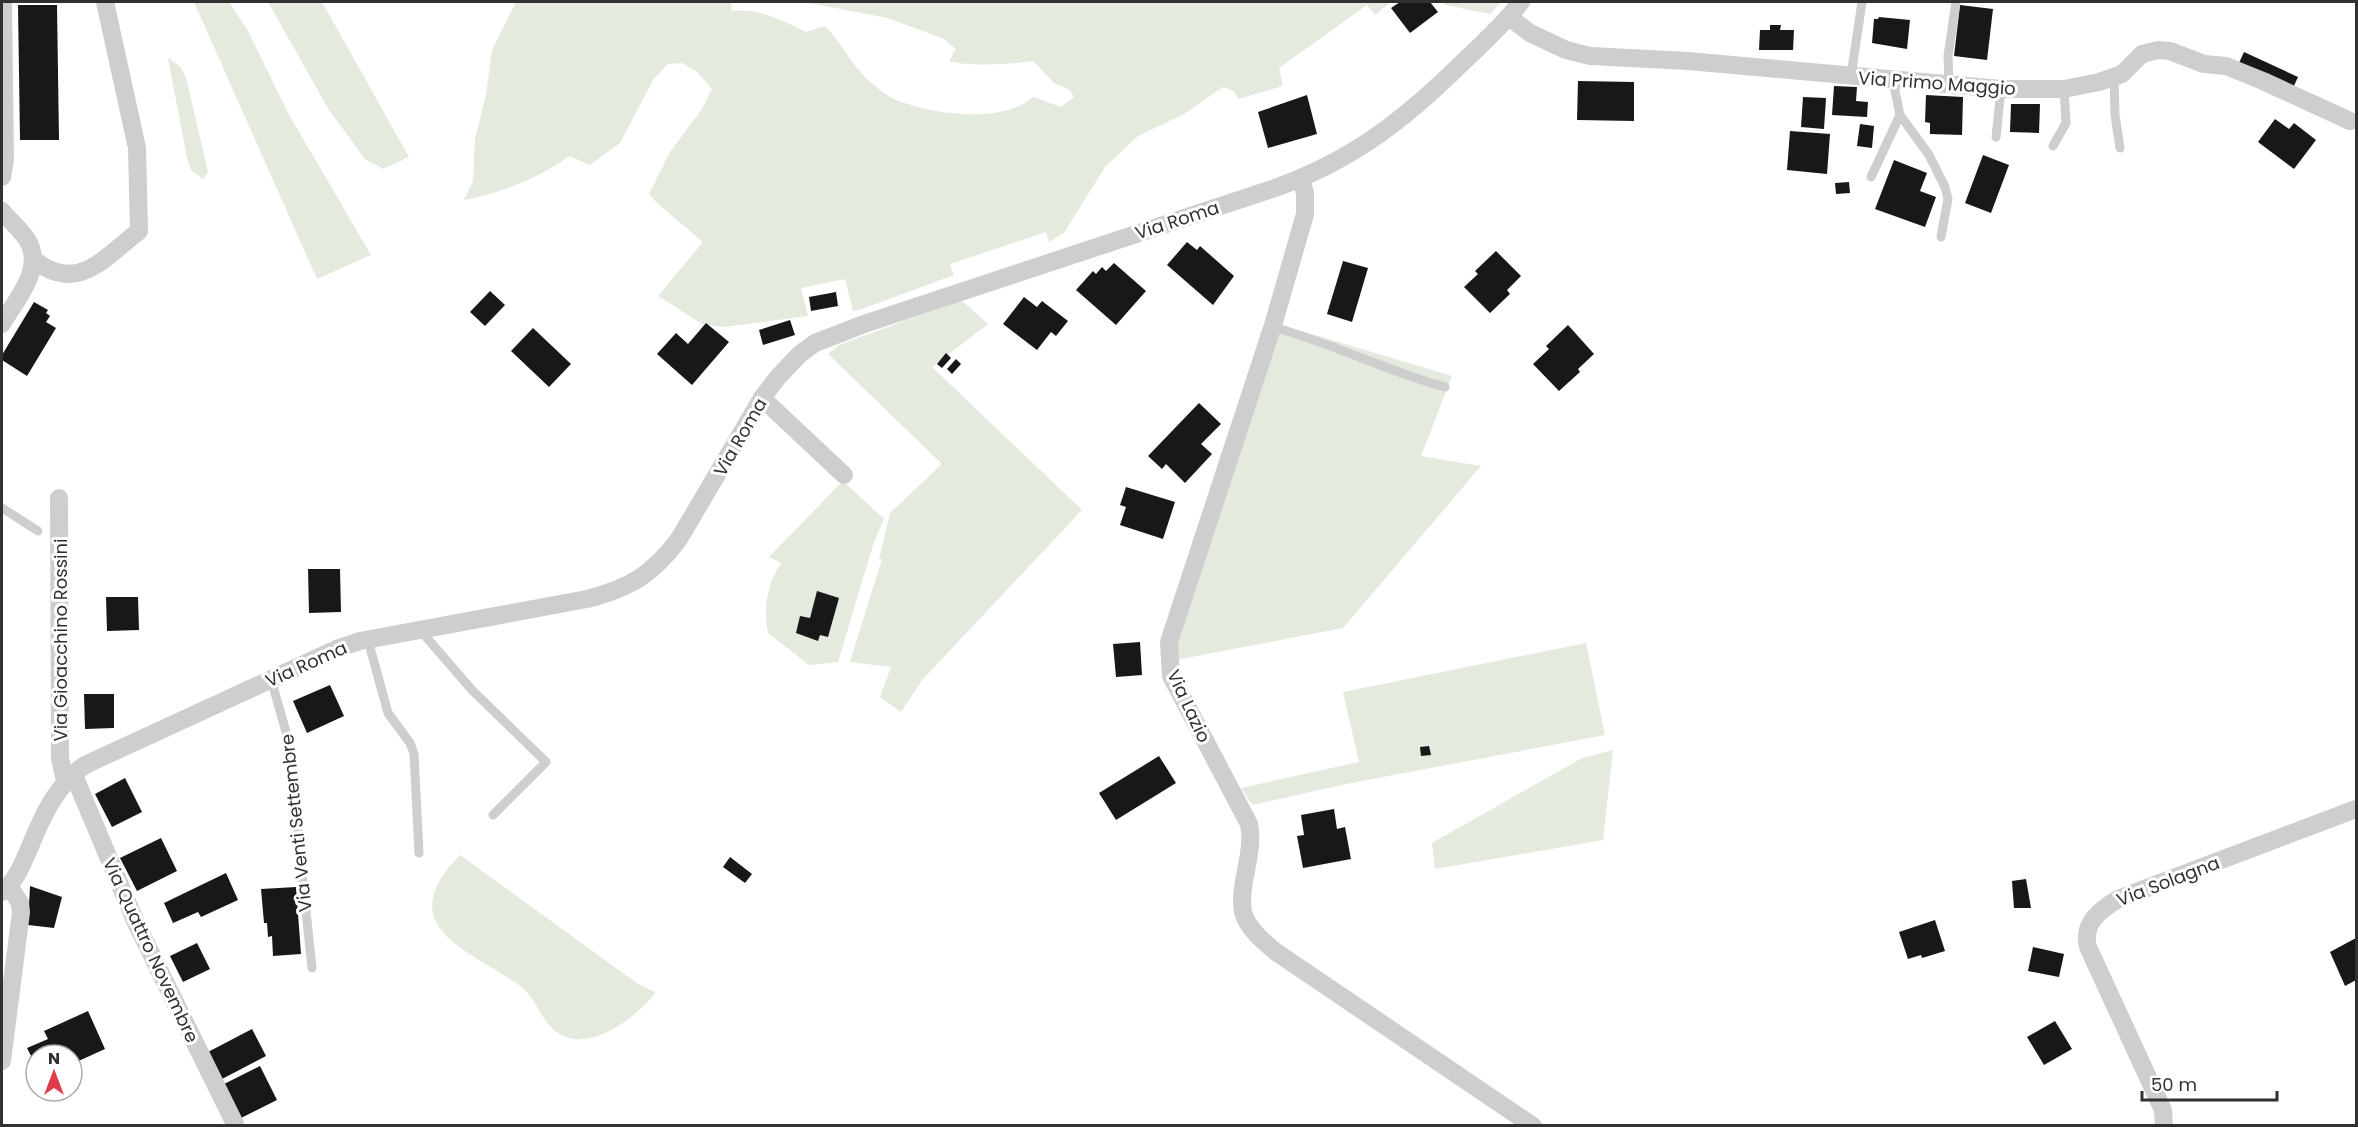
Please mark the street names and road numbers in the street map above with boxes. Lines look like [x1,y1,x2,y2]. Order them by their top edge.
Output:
street label: Via Primo Maggio [1857,65,2017,101]
street label: Via Roma [1132,195,1222,245]
street label: Via Roma [707,393,773,481]
street label: Via Gioacchino Rossini [48,539,73,741]
street label: Via Roma [261,635,351,693]
street label: Via Lazio [1161,666,1217,746]
street label: Via Venti Settembre [274,733,318,913]
street label: Via Solagna [2113,850,2223,912]
street label: Via Quattro Novembre [97,853,205,1047]

